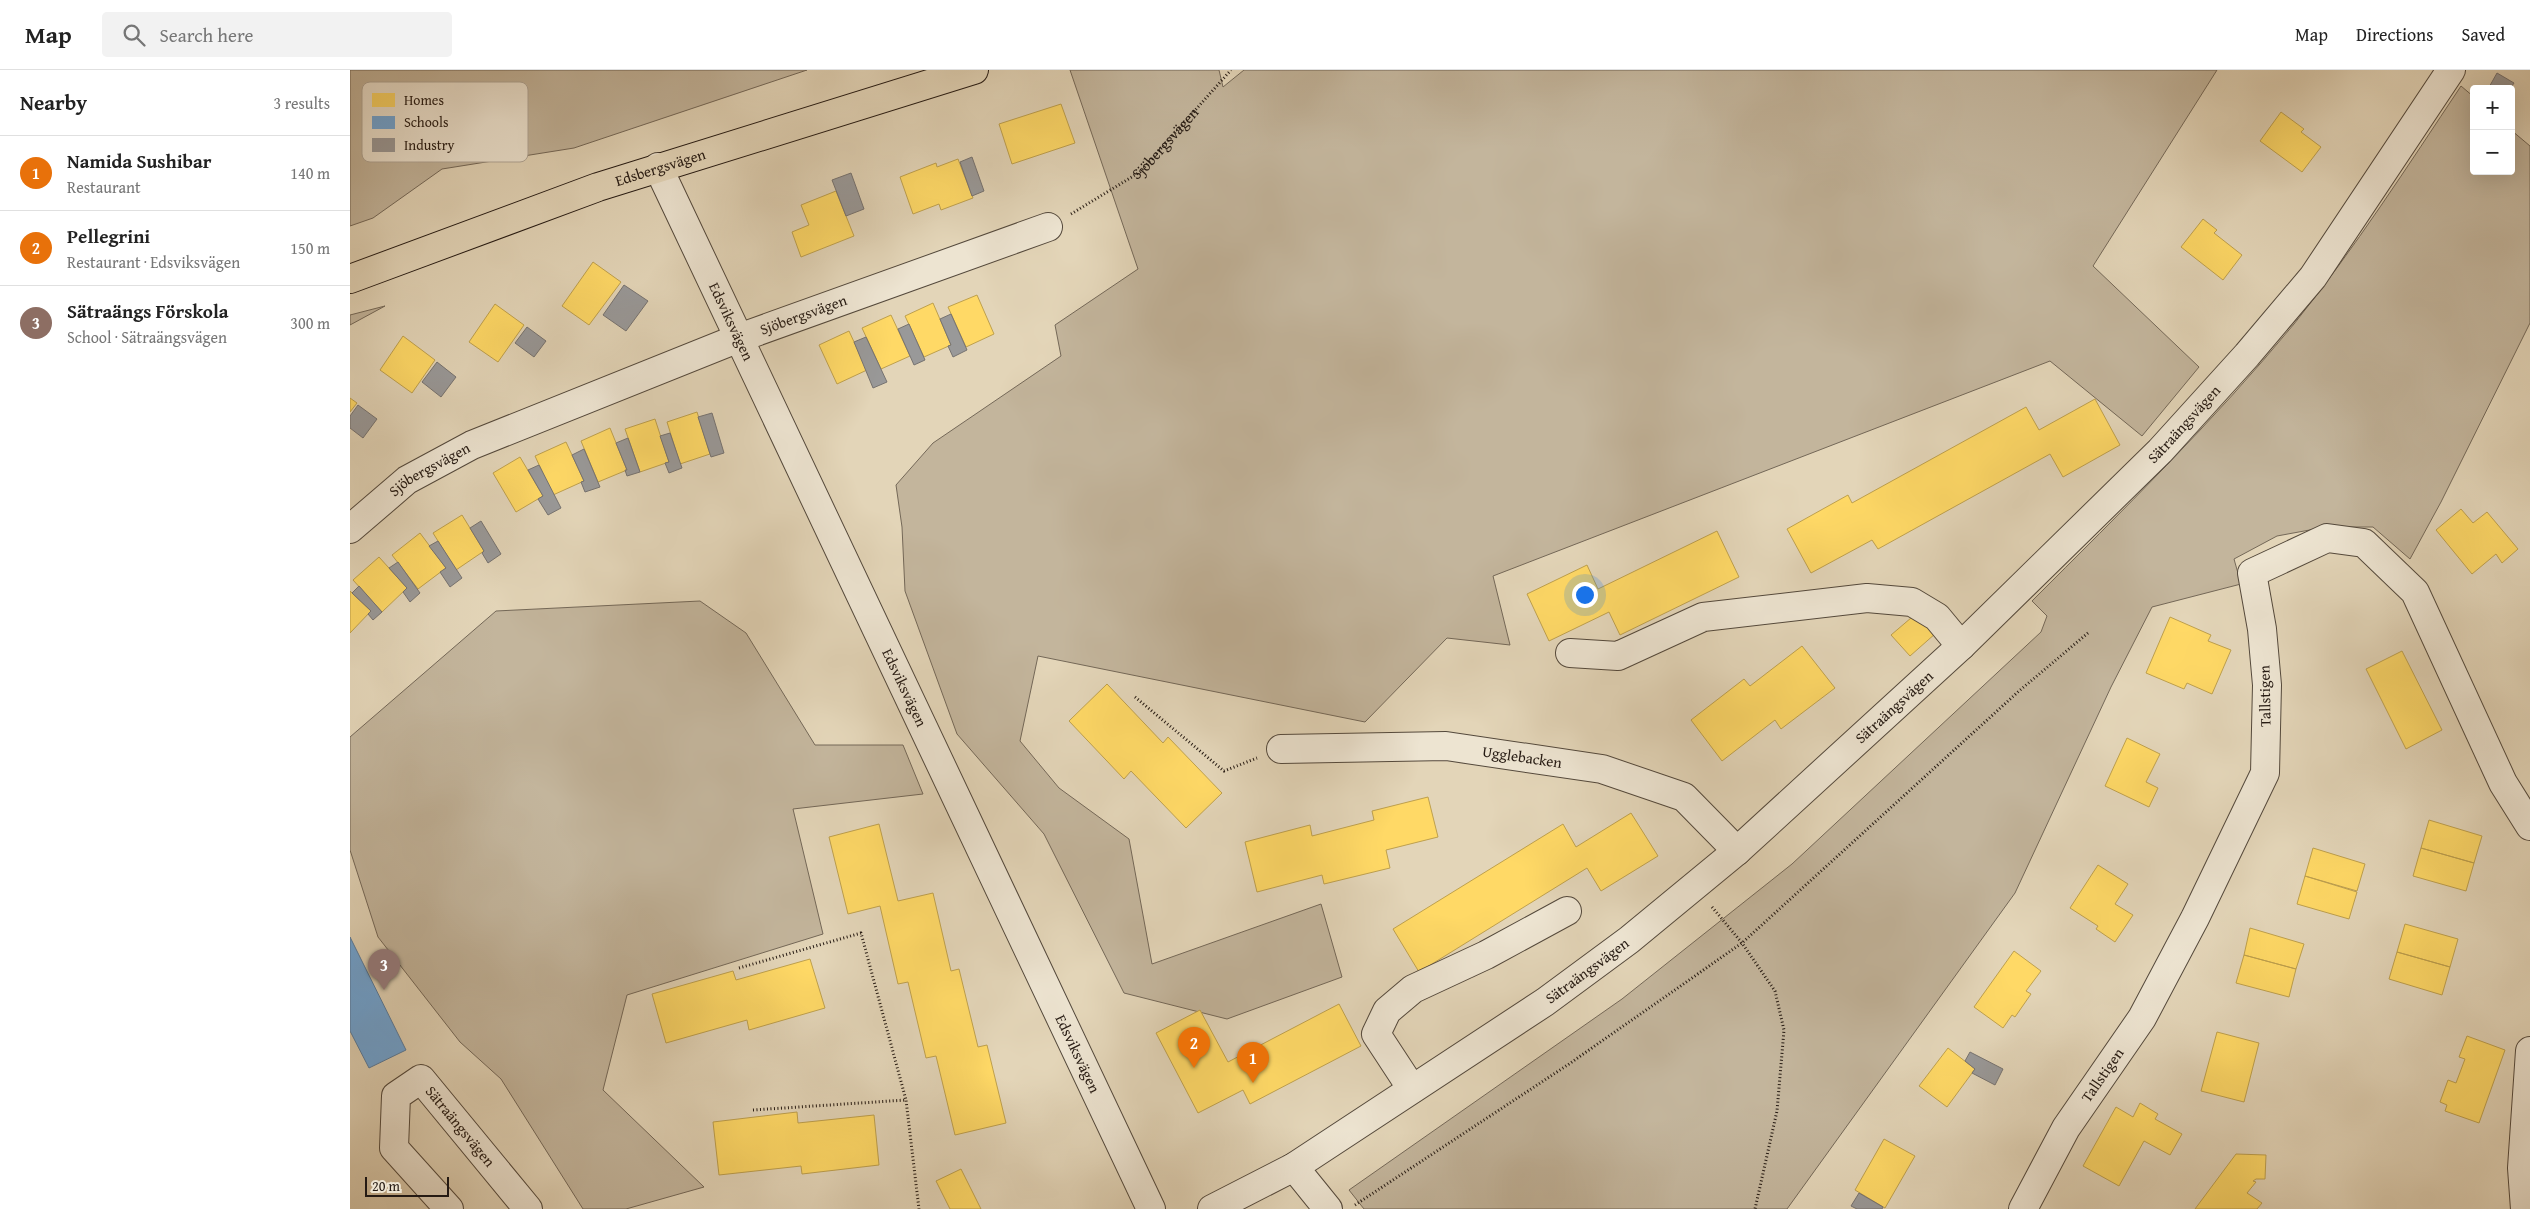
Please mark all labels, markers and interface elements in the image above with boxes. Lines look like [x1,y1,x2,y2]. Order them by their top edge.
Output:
search box [102,12,452,57]
text: Map [25,17,72,52]
icon: search [120,21,148,49]
text: Search here [160,21,253,49]
text: Map [2295,21,2328,48]
text: Directions [2356,21,2433,48]
text: Saved [2461,21,2505,48]
legend [362,82,528,162]
map controls [2470,85,2515,175]
button: + [2470,85,2515,130]
text: Nearby [20,87,87,118]
text: Homes [404,90,444,110]
text: 3 results [273,91,330,115]
street label: Sjöbergsvägen [1128,102,1204,184]
text: Schools [404,112,448,132]
button: − [2470,130,2515,175]
text: Industry [404,135,454,155]
street label: Edsbergsvägen [613,143,709,191]
text: Namida Sushibar [67,147,211,175]
text: 1 [32,161,40,185]
text: 140 m [290,161,330,185]
text: Restaurant [67,175,141,199]
text: Pellegrini [67,222,150,250]
text: 2 [32,236,40,260]
text: 150 m [290,236,330,260]
text: Restaurant · Edsviksvägen [67,250,240,274]
street label: Edsviksvägen [704,279,759,365]
street label: Sjöbergsvägen [757,289,850,340]
text: Sätraängs Förskola [67,297,229,325]
text: 3 [32,311,40,335]
text: 300 m [290,311,330,335]
text: School · Sätraängsvägen [67,325,227,349]
street label: Sätraängsvägen [2142,380,2225,468]
street label: Sjöbergsvägen [384,437,474,501]
your location [1572,582,1598,608]
street label: Edsviksvägen [877,645,933,731]
street label: Tallstigen [2253,664,2276,727]
street label: Sätraängsvägen [1850,665,1938,748]
street label: Ugglebacken [1481,740,1564,773]
street label: Sätraängsvägen [1541,932,1634,1008]
pin: 3 [368,949,400,990]
street label: Edsviksvägen [1050,1011,1106,1097]
pin: 2 [1178,1027,1210,1068]
pin: 1 [1237,1042,1269,1083]
street label: Tallstigen [2076,1043,2129,1106]
street label: Sätraängsvägen [421,1081,501,1172]
scale bar [365,1174,449,1197]
text: 20 m [372,1176,400,1196]

